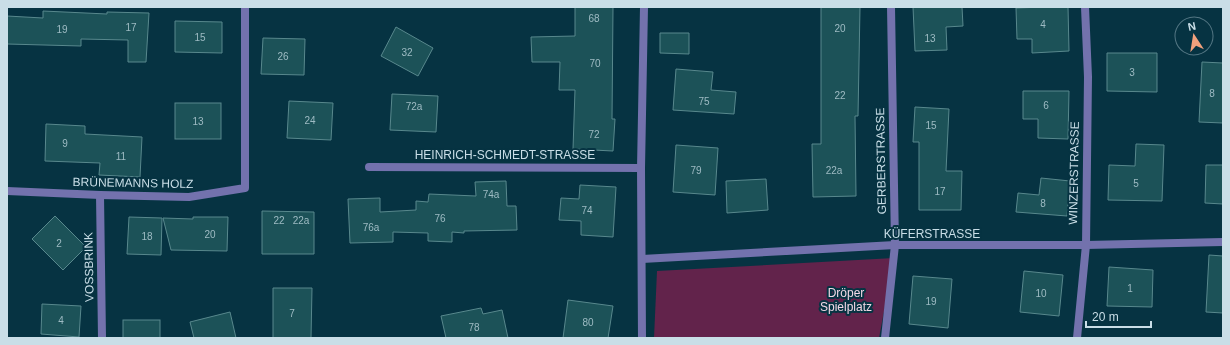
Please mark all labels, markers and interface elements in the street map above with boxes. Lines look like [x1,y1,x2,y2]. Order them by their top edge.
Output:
house number: 68 [588,13,600,24]
north arrow [1174,16,1214,56]
house number: 4 [1040,19,1046,30]
text: N [1187,20,1197,33]
house number: 17 [125,22,137,33]
house number: 20 [834,23,846,34]
house number: 19 [56,24,68,35]
house number: 15 [194,32,206,43]
house number: 13 [924,33,936,44]
house number: 32 [401,47,413,58]
house number: 26 [277,51,289,62]
house number: 70 [589,58,601,69]
house number: 3 [1129,67,1135,78]
house number: 8 [1209,88,1215,99]
house number: 22 [834,90,846,101]
house number: 75 [698,96,710,107]
house number: 6 [1043,100,1049,111]
house number: 72a [406,101,423,112]
street label: GERBERSTRASSE [873,108,889,214]
house number: 24 [304,115,316,126]
house number: 13 [192,116,204,127]
house number: 15 [925,120,937,131]
street label: WINZERSTRASSE [1066,121,1082,225]
house number: 72 [588,129,600,140]
house number: 9 [62,138,68,149]
street label: HEINRICH-SCHMEDT-STRASSE [415,148,595,162]
house number: 11 [116,151,127,162]
house number: 79 [690,165,702,176]
house number: 22a [826,165,843,176]
street label: BRÜNEMANNS HOLZ [73,175,193,191]
house number: 5 [1133,178,1139,189]
house number: 17 [934,186,946,197]
house number: 74a [483,189,500,200]
house number: 8 [1040,198,1046,209]
house number: 74 [581,205,593,216]
house number: 76 [434,213,446,224]
house number: 22 [273,215,285,226]
house number: 22a [293,215,310,226]
house number: 76a [363,222,380,233]
street label: KÜFERSTRASSE [884,227,980,241]
house number: 20 [204,229,216,240]
house number: 18 [141,231,153,242]
street label: VOSSBRINK [81,232,97,302]
house number: 2 [56,238,62,249]
house number: 1 [1127,283,1133,294]
park label: Dröper Spielplatz [820,286,872,314]
house number: 10 [1035,288,1047,299]
house number: 19 [925,296,937,307]
scale bar [1086,303,1151,329]
house number: 7 [289,308,295,319]
text: 20 m [1092,310,1119,324]
house number: 4 [58,315,64,326]
house number: 80 [582,317,594,328]
house number: 78 [468,322,480,333]

